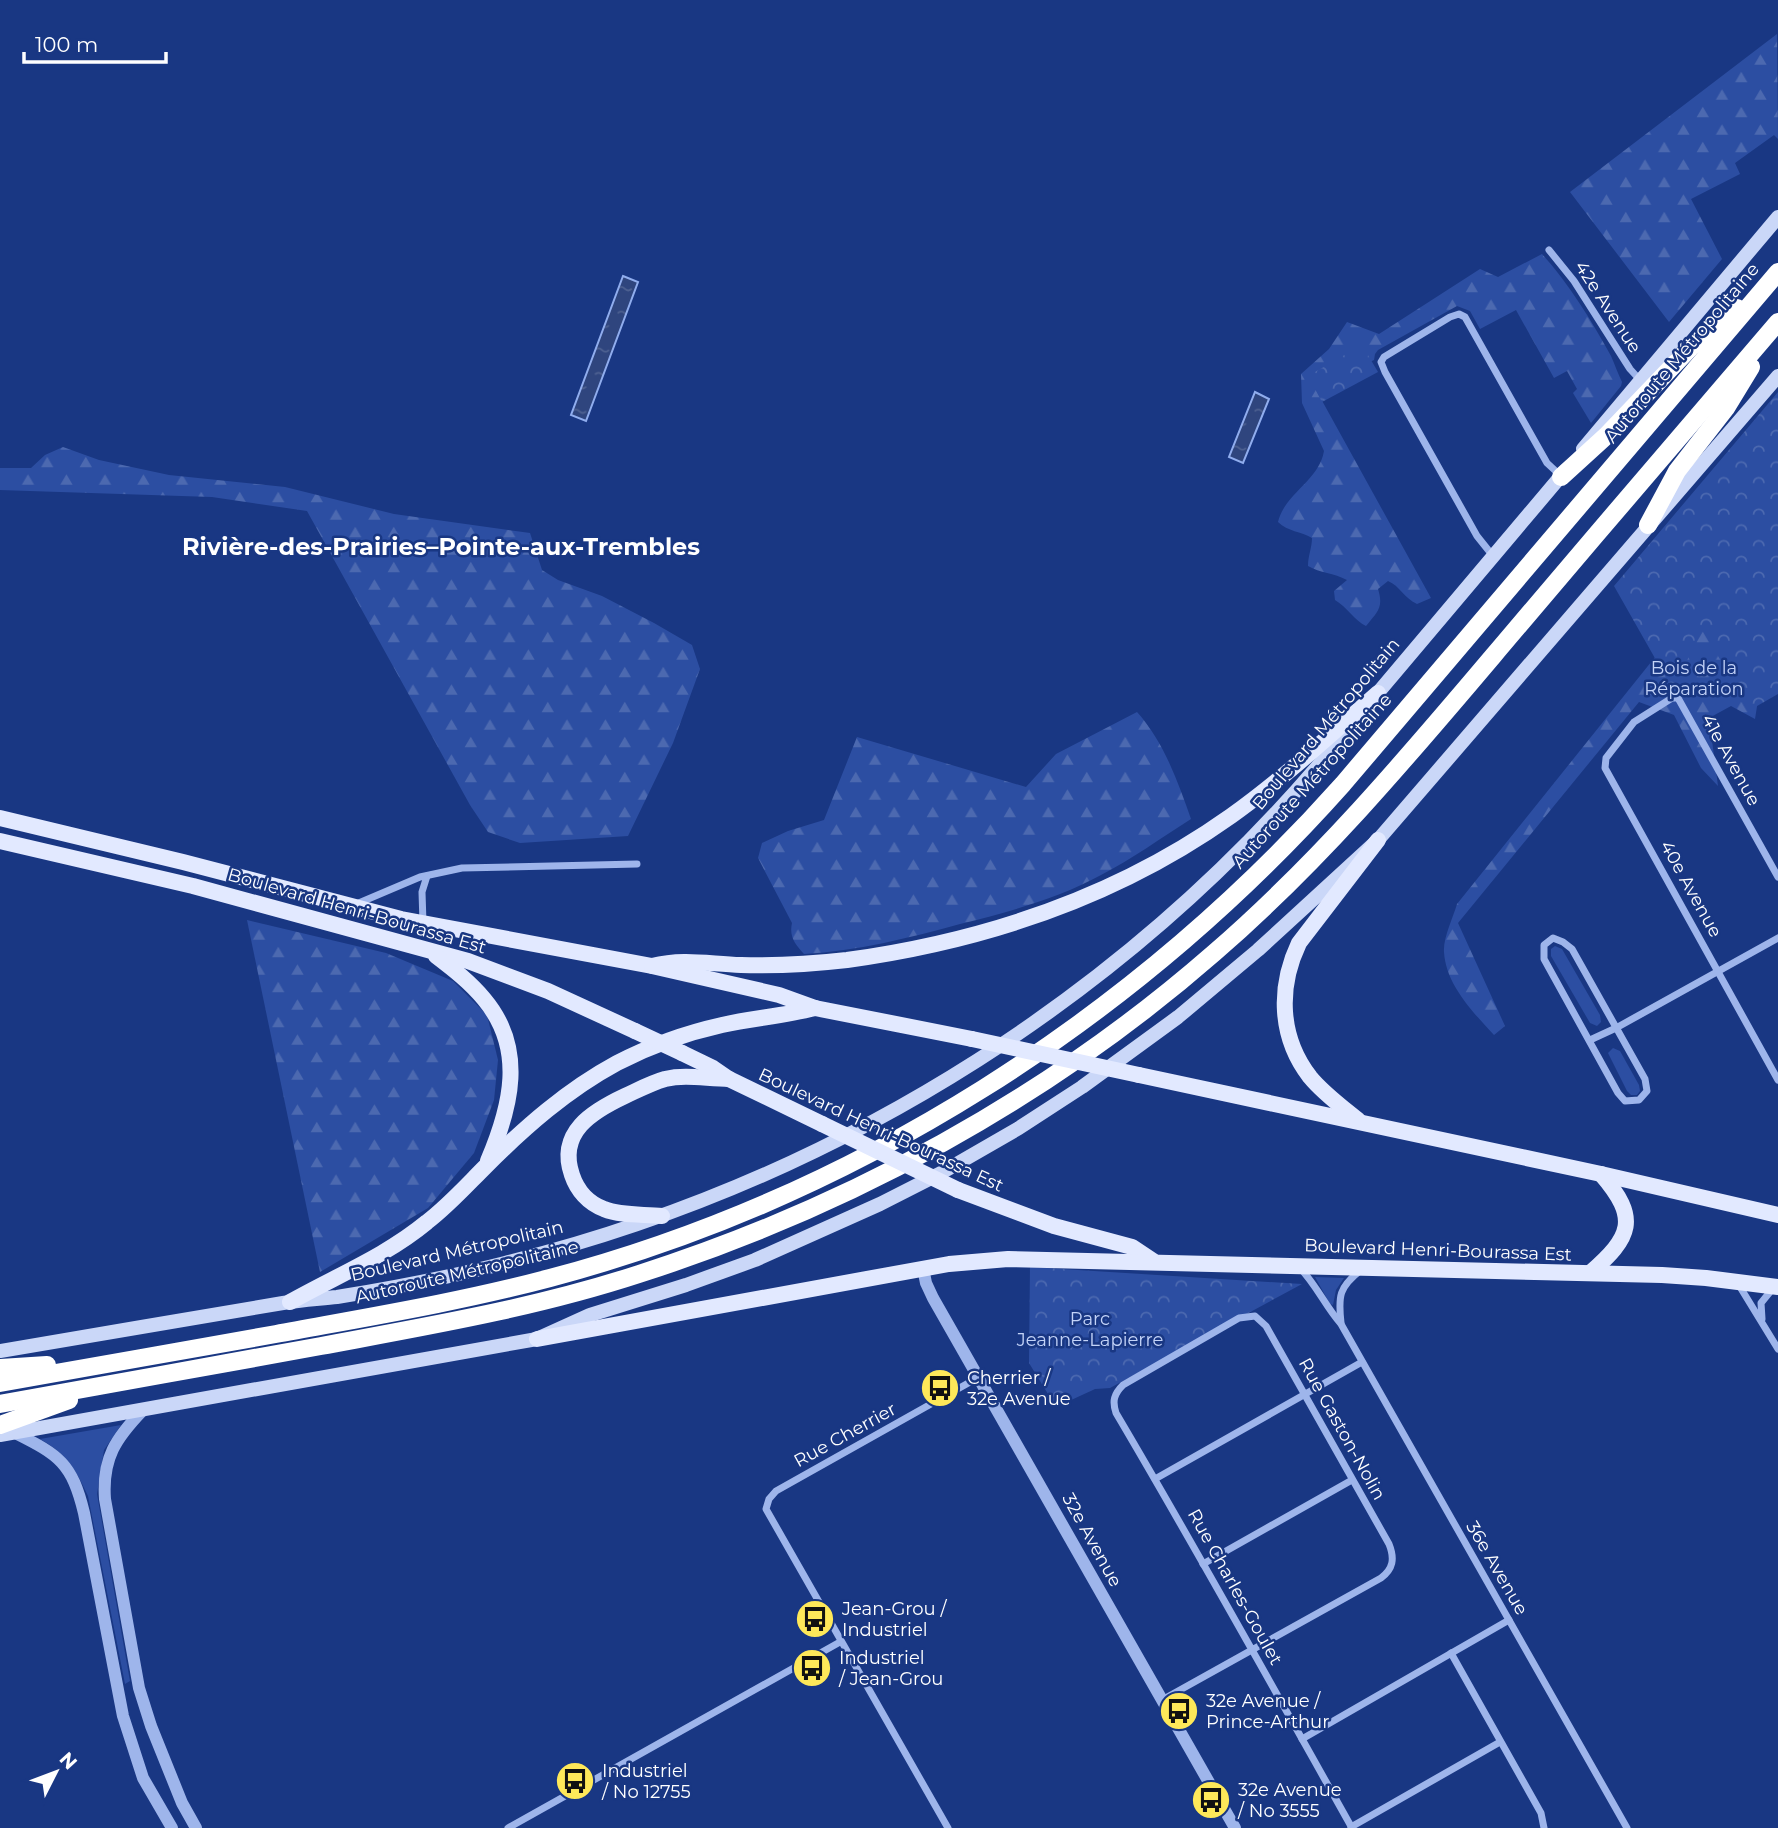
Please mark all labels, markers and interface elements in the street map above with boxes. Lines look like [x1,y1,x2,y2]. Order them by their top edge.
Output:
scale bar [24,21,166,65]
text: 100 m [35,32,98,57]
street label: 42e Avenue [1570,257,1646,357]
street label: Autoroute Métropolitaine [1600,258,1764,447]
district label: Rivière-des-Prairies–Pointe-aux-Trembles [182,532,700,561]
street label: Boulevard Métropolitain [1248,634,1404,814]
park label: Bois de la Réparation [1644,657,1744,700]
street label: Autoroute Métropolitaine [1228,689,1397,873]
street label: 41e Avenue [1697,710,1765,810]
street label: 40e Avenue [1655,837,1727,941]
street label: Boulevard Henri-Bourassa Est [225,864,489,958]
street label: Boulevard Henri-Bourassa Est [755,1063,1007,1197]
street label: Boulevard Métropolitain [348,1216,566,1286]
street label: Boulevard Henri-Bourassa Est [1304,1234,1572,1266]
street label: Autoroute Métropolitaine [353,1236,581,1308]
park label: Parc Jeanne-Lapierre [1016,1308,1163,1351]
street label: Rue Gaston-Nolin [1294,1354,1390,1504]
bus stop icon: Cherrier / 32e Avenue [919,1367,961,1409]
place label: Cherrier / 32e Avenue [967,1367,1071,1410]
street label: Rue Cherrier [790,1398,900,1472]
street label: 32e Avenue [1057,1489,1127,1591]
street label: Rue Charles-Goulet [1183,1505,1287,1669]
street label: 36e Avenue [1461,1517,1533,1619]
bus stop icon: Jean-Grou / Industriel [794,1598,836,1640]
place label: Jean-Grou / Industriel [841,1598,947,1641]
bus stop icon: Industriel / Jean-Grou [791,1647,833,1689]
place label: Industriel / Jean-Grou [838,1647,943,1690]
bus stop icon: 32e Avenue / Prince-Arthur [1158,1690,1200,1732]
place label: 32e Avenue / Prince-Arthur [1206,1690,1329,1733]
north arrow [21,1737,91,1807]
text: N [55,1748,82,1774]
bus stop icon: Industriel / No 12755 [554,1760,596,1802]
place label: Industriel / No 12755 [601,1760,691,1803]
bus stop icon: 32e Avenue / No 3555 [1190,1779,1232,1821]
place label: 32e Avenue / No 3555 [1237,1779,1342,1822]

